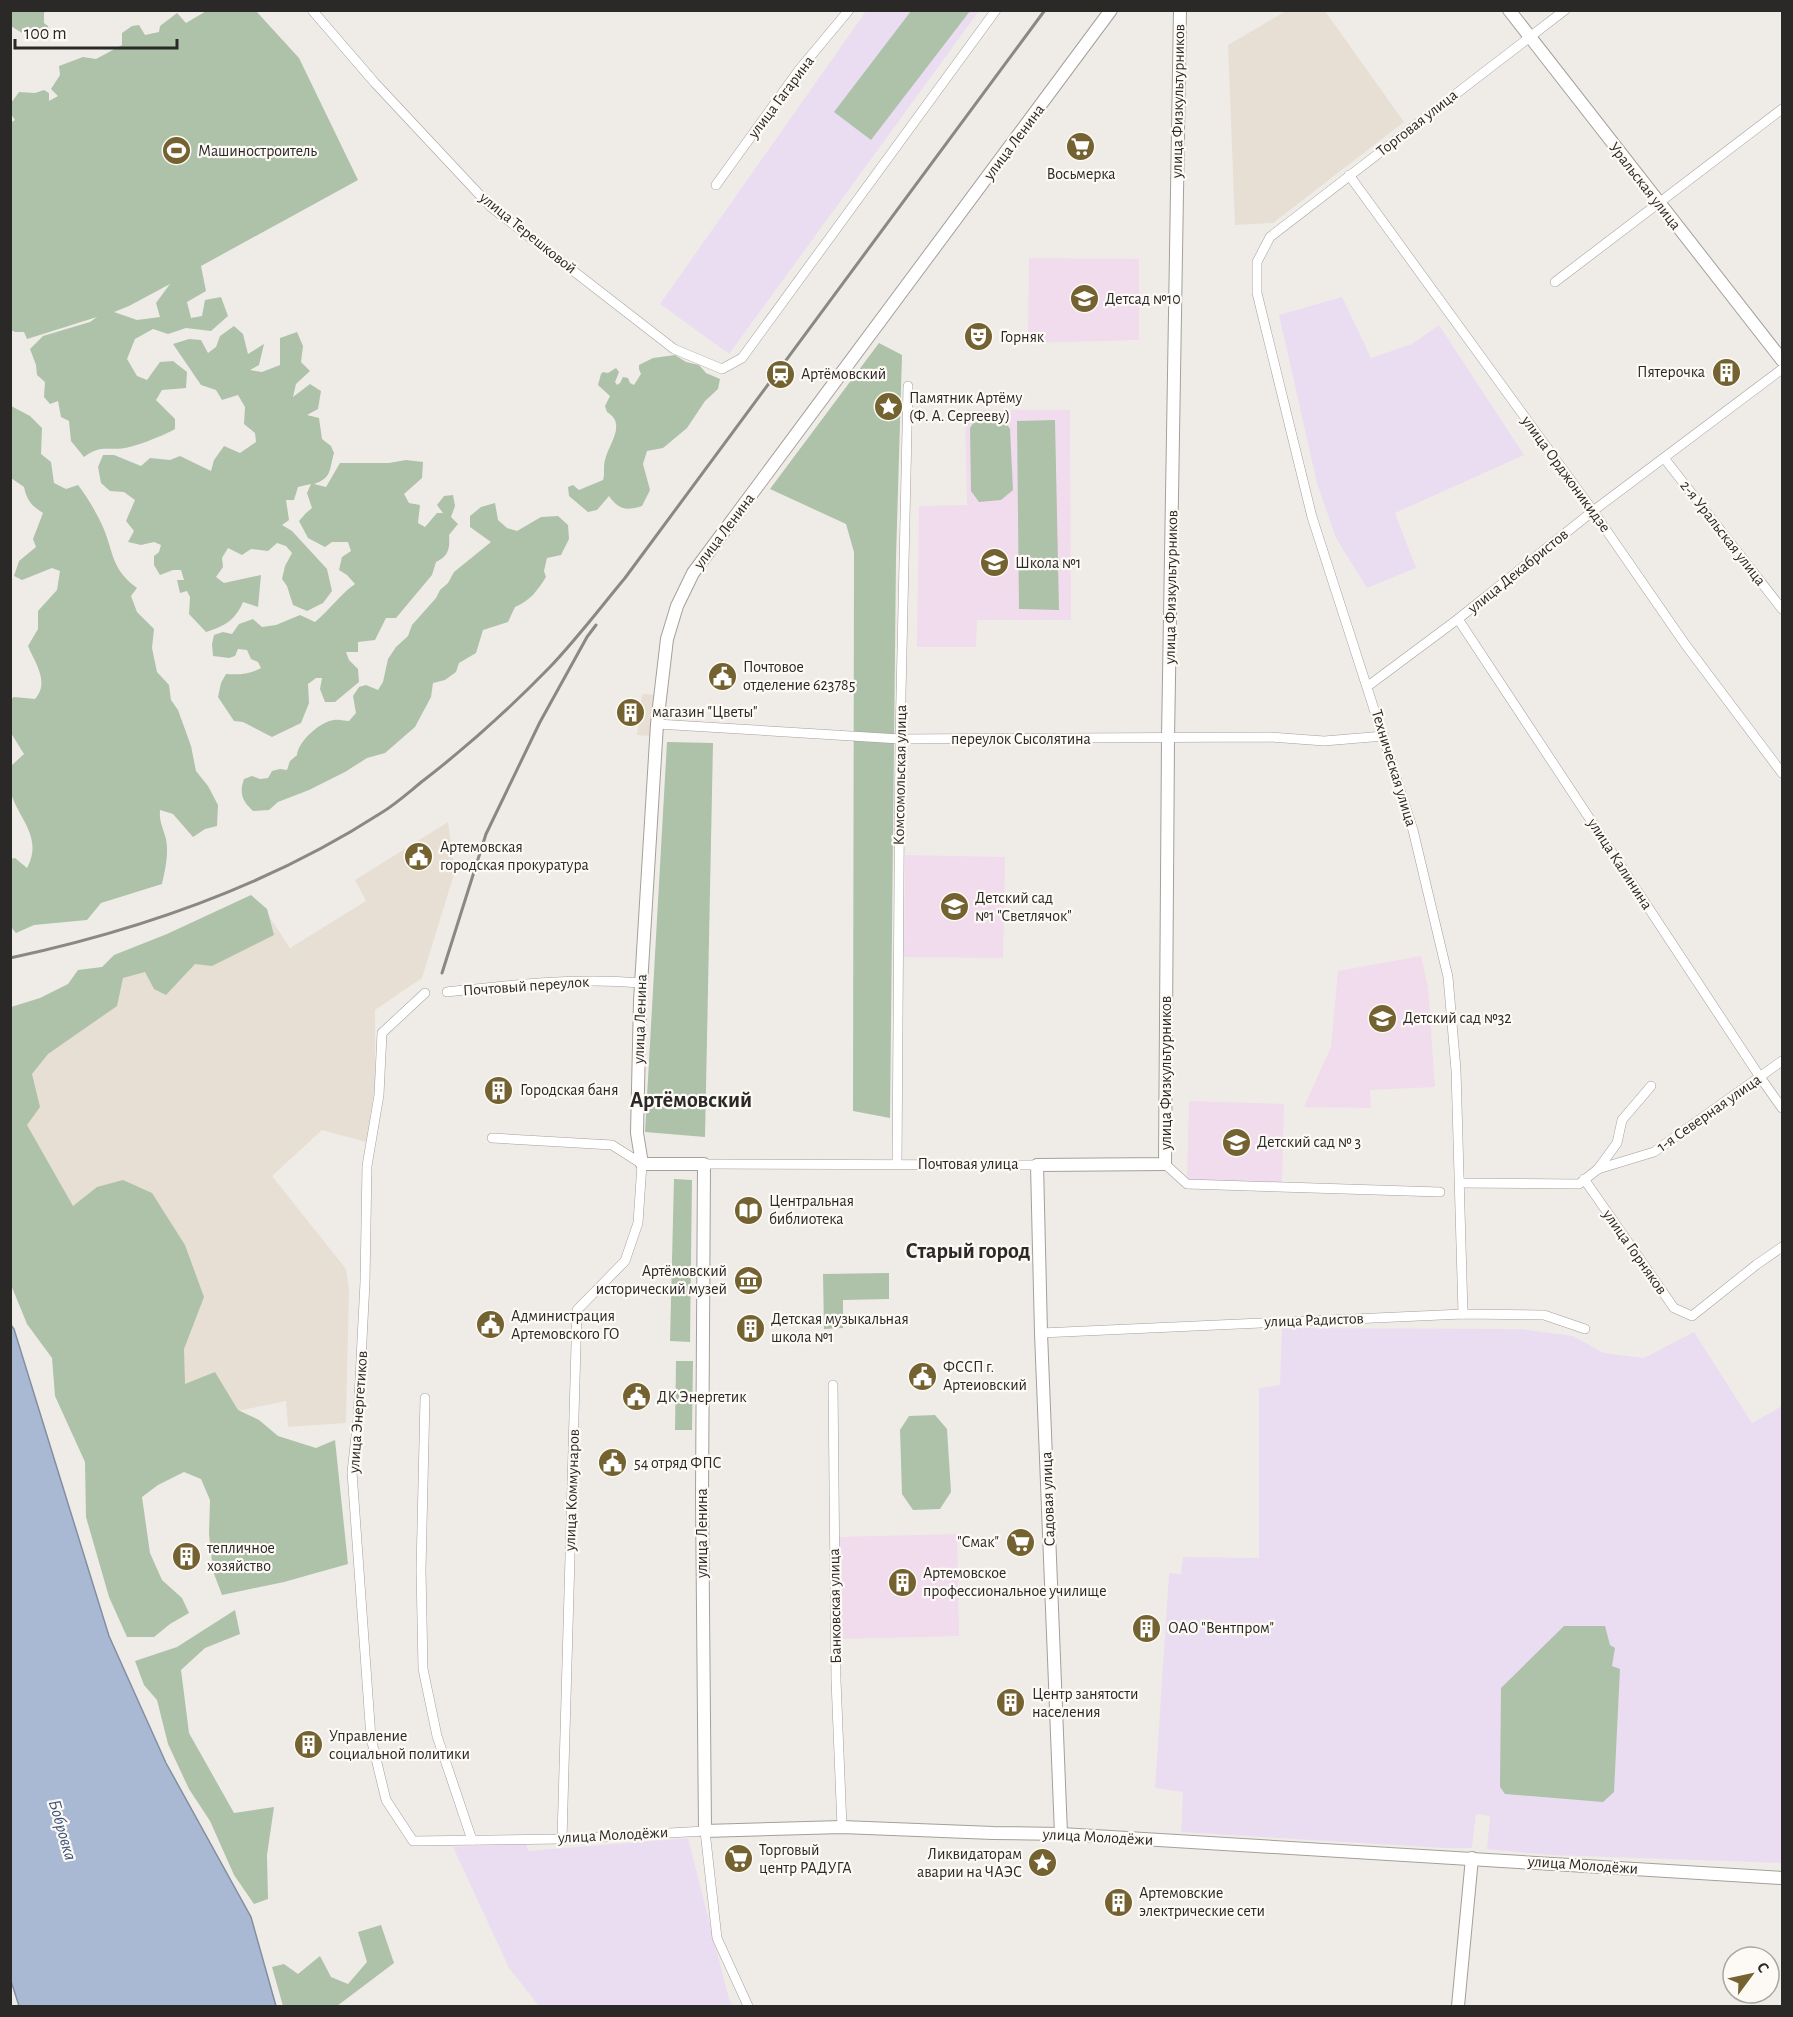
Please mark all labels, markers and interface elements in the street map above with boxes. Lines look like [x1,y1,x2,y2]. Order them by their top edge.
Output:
scale bar [15,12,177,50]
street label: улица Физкультурников [1169,24,1188,179]
text: 100 m [24,25,67,43]
street label: улица Гагарина [744,53,818,143]
street label: Торговая улица [1374,87,1461,160]
street label: улица Ленина [980,101,1048,184]
supermarket icon: Восьмерка [1065,130,1097,162]
sports icon: Машиностроитель [161,135,193,167]
street label: Уральская улица [1605,139,1684,233]
place label: Машиностроитель [198,143,317,159]
place label: Восьмерка [1046,166,1116,182]
street label: улица Терешковой [475,189,579,278]
school or university icon: Детсад №10 [1068,283,1100,315]
place label: Детсад №10 [1105,291,1181,307]
theatre icon: Горняк [963,321,995,353]
place label: Горняк [1000,329,1045,345]
building icon: Пятерочка [1710,356,1742,388]
station icon: Артёмовский [764,358,796,390]
place label: Пятерочка [1637,364,1705,380]
place label: Артёмовский [801,366,886,382]
place label: Памятник Артёму (Ф. А. Сергееву) [909,390,1022,425]
place icon: Памятник Артёму (Ф. А. Сергееву) [872,391,904,423]
street label: улица Орджоникидзе [1517,412,1613,536]
street label: 2-я Уральская улица [1676,477,1769,589]
street label: улица Ленина [690,490,758,573]
street label: улица Физкультурников [1162,510,1181,665]
street label: улица Декабристов [1464,526,1572,618]
school or university icon: Школа №1 [978,547,1010,579]
place label: Школа №1 [1015,555,1081,571]
place label: Почтовое отделение 623785 [743,659,855,693]
public building icon: Почтовое отделение 623785 [706,660,738,692]
building icon: магазин "Цветы" [615,696,647,728]
place label: магазин "Цветы" [652,704,758,720]
street label: Комсомольская улица [891,705,910,845]
street label: Техническая улица [1368,708,1419,829]
street label: переулок Сысолятина [951,731,1091,748]
street label: улица Калинина [1583,815,1655,913]
place label: Артемовская городская прокуратура [440,839,589,874]
public building icon: Артемовская городская прокуратура [403,840,435,872]
place label: Детский сад №1 "Светлячок" [975,890,1072,924]
school or university icon: Детский сад №1 "Светлячок" [938,891,970,923]
street label: Почтовый переулок [462,974,590,999]
street label: улица Ленина [630,974,651,1065]
street label: улица Физкультурников [1158,996,1175,1151]
school or university icon: Детский сад №32 [1366,1002,1398,1034]
place label: Детский сад №32 [1403,1010,1512,1026]
street label: 1-я Северная улица [1654,1071,1765,1156]
building icon: Городская баня [483,1074,515,1106]
place label: Городская баня [520,1082,618,1098]
district label: Артёмовский [630,1089,752,1111]
school or university icon: Детский сад № 3 [1220,1126,1252,1158]
place label: Детский сад № 3 [1257,1134,1361,1150]
street label: Почтовая улица [917,1156,1019,1173]
place label: Центральная библиотека [769,1193,854,1227]
library icon: Центральная библиотека [732,1194,764,1226]
street label: улица Горняков [1598,1206,1670,1298]
district label: Старый город [906,1240,1031,1262]
place label: Артёмовский исторический музей [596,1263,727,1298]
museum icon: Артёмовский исторический музей [732,1264,764,1296]
place label: Администрация Артемовского ГО [511,1308,619,1342]
public building icon: Администрация Артемовского ГО [474,1309,506,1341]
street label: улица Радистов [1263,1310,1364,1331]
place label: Детская музыкальная школа №1 [771,1311,909,1345]
building icon: Детская музыкальная школа №1 [734,1312,766,1344]
street label: улица Энергетиков [346,1350,371,1475]
place label: ФССП г. Артеиовский [943,1359,1027,1393]
public building icon: ФССП г. Артеиовский [906,1360,938,1392]
public building icon: ДК Энергетик [620,1381,652,1413]
place label: ДК Энергетик [657,1389,747,1405]
street label: улица Коммунаров [562,1429,583,1553]
public building icon: 54 отряд ФПС [597,1447,629,1479]
street label: Садовая улица [1038,1451,1059,1547]
place label: 54 отряд ФПС [634,1455,722,1471]
street label: улица Ленина [694,1488,711,1579]
supermarket icon: "Смак" [1004,1526,1036,1558]
place label: "Смак" [957,1534,999,1550]
place label: тепличное хозяйство [206,1540,275,1574]
building icon: тепличное хозяйство [170,1541,202,1573]
street label: Банковская улица [826,1548,845,1664]
place label: Артемовское профессиональное училище [923,1565,1106,1600]
building icon: Артемовское профессиональное училище [886,1566,918,1598]
building icon: ОАО "Вентпром" [1131,1612,1163,1644]
place label: ОАО "Вентпром" [1168,1620,1274,1636]
place label: Центр занятости населения [1032,1686,1139,1720]
building icon: Центр занятости населения [995,1687,1027,1719]
place label: Управление социальной политики [329,1728,470,1762]
building icon: Управление социальной политики [292,1729,324,1761]
water label: Бобровка [45,1798,79,1862]
street label: улица Молодёжи [556,1824,669,1847]
street label: улица Молодёжи [1041,1826,1154,1849]
place label: Торговый центр РАДУГА [759,1842,852,1876]
supermarket icon: Торговый центр РАДУГА [722,1843,754,1875]
place label: Ликвидаторам аварии на ЧАЭС [917,1846,1022,1880]
place icon: Ликвидаторам аварии на ЧАЭС [1027,1847,1059,1879]
street label: улица Молодёжи [1526,1853,1639,1878]
place label: Артемовские электрические сети [1139,1885,1265,1919]
building icon: Артемовские электрические сети [1102,1886,1134,1918]
north arrow [1721,1945,1781,2005]
text: С [1754,1959,1772,1976]

